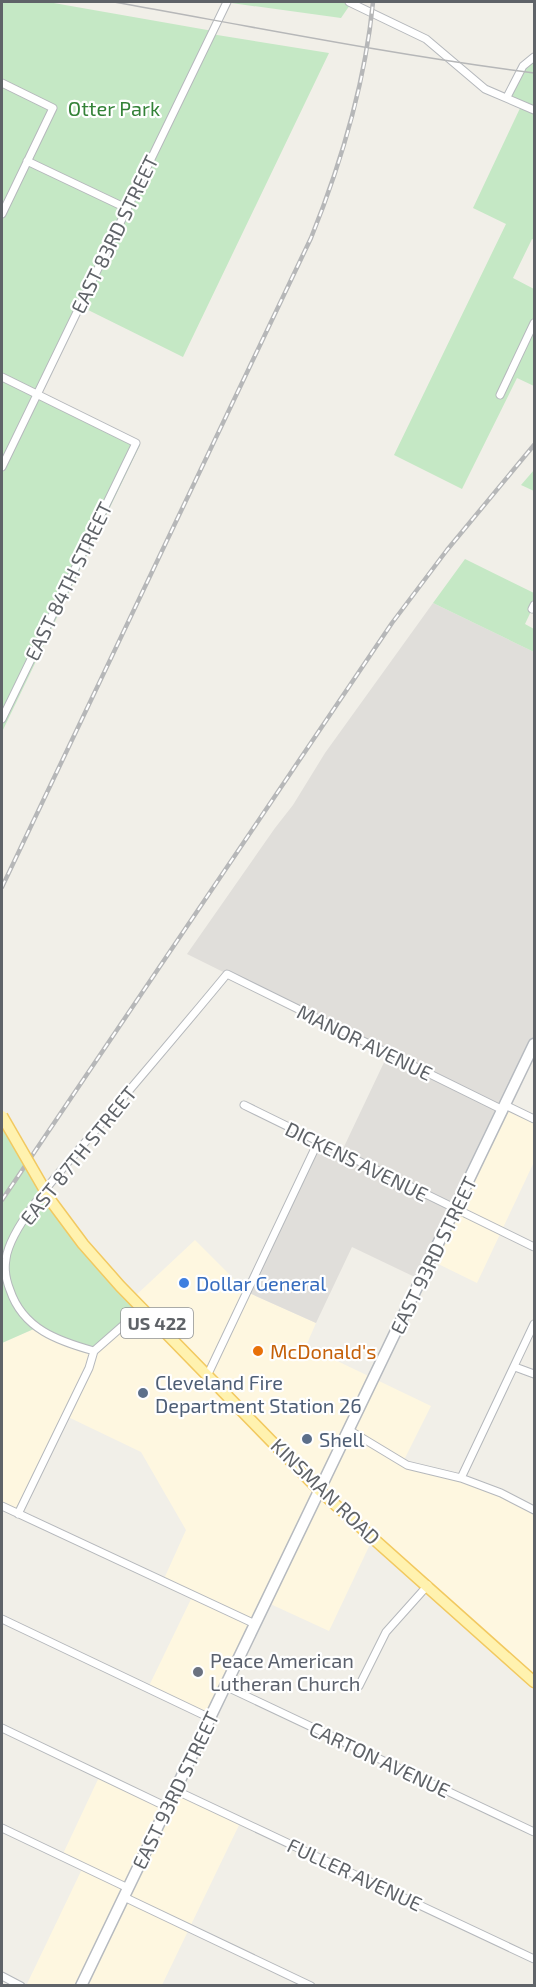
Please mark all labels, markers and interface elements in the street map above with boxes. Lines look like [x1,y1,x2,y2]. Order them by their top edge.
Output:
park label: Otter Park [68,96,160,120]
street label: EAST 83RD STREET [65,151,163,317]
street label: EAST 84TH STREET [19,497,117,664]
street label: MANOR AVENUE [293,999,437,1085]
street label: EAST 87TH STREET [15,1081,142,1229]
street label: DICKENS AVENUE [282,1116,432,1206]
street label: EAST 93RD STREET [384,1172,482,1338]
place label: Dollar General [196,1271,326,1295]
marker: Dollar General [177,1276,191,1290]
road number: US 422 [121,1308,193,1338]
place label: McDonald's [270,1339,376,1363]
marker: McDonald's [251,1344,265,1358]
place label: Cleveland Fire Department Station 26 [155,1370,362,1417]
marker: Cleveland Fire Department Station 26 [136,1386,150,1400]
place label: Shell [319,1427,365,1451]
marker: Shell [300,1432,314,1446]
street label: KINSMAN ROAD [266,1433,386,1549]
place label: Peace American Lutheran Church [210,1648,360,1695]
marker: Peace American Lutheran Church [191,1665,205,1679]
street label: EAST 93RD STREET [126,1707,224,1873]
street label: CARTON AVENUE [306,1716,454,1802]
street label: FULLER AVENUE [284,1832,426,1916]

